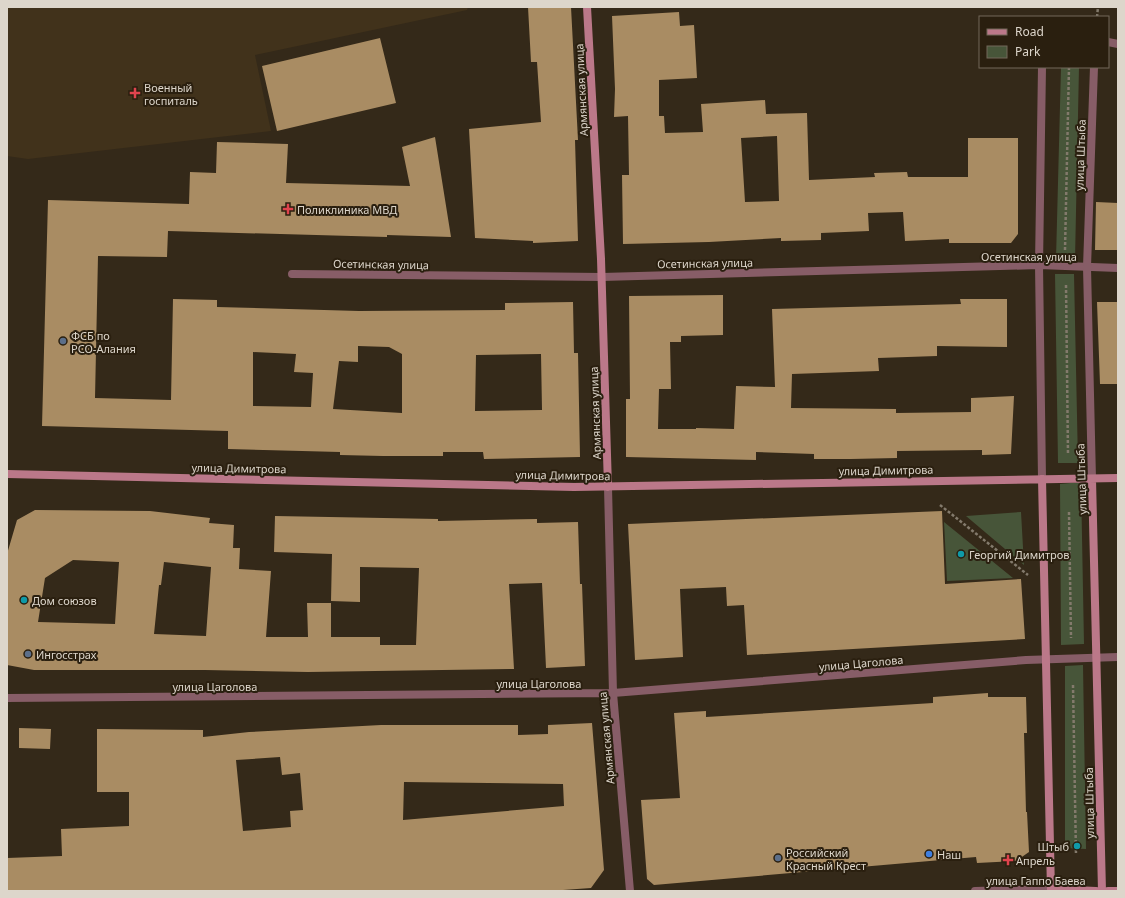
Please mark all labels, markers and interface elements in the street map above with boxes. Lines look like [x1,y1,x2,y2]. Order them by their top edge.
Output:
legend [979,16,1109,68]
text: Road [1015,23,1044,40]
street label: Армянская улица [571,43,591,137]
text: Park [1015,43,1041,60]
place label: Военный госпиталь [144,80,198,108]
marker: Военный госпиталь [129,87,141,99]
street label: улица Штыба [1071,119,1089,191]
place label: Поликлиника МВД [297,202,397,217]
marker: Поликлиника МВД [282,203,294,215]
street label: Осетинская улица [981,249,1077,264]
street label: Осетинская улица [657,255,753,271]
street label: Осетинская улица [333,256,429,272]
place label: ФСБ по РСО-Алания [71,328,136,356]
marker: ФСБ по РСО-Алания [58,336,68,346]
street label: Армянская улица [586,366,604,460]
street label: улица Штыба [1072,443,1090,515]
street label: улица Димитрова [191,460,287,476]
street label: улица Димитрова [838,462,934,478]
street label: улица Димитрова [515,467,611,483]
place label: Георгий Димитров [969,547,1069,562]
marker: Георгий Димитров [956,549,966,559]
place label: Дом союзов [32,593,97,608]
marker: Дом союзов [19,595,29,605]
place label: Ингосстрах [36,647,97,662]
marker: Ингосстрах [23,649,33,659]
street label: улица Цаголова [818,652,904,674]
street label: улица Цаголова [497,676,581,691]
street label: улица Цаголова [173,679,257,694]
street label: Армянская улица [594,691,618,785]
street label: улица Штыба [1081,767,1097,839]
place label: Штыб [1038,839,1069,854]
marker: Штыб [1072,841,1082,851]
place label: Российский Красный Крест [786,845,866,873]
place label: Наш [937,847,961,862]
marker: Наш [924,849,934,859]
marker: Российский Красный Крест [773,853,783,863]
place label: Апрель [1016,853,1055,868]
marker: Апрель [1003,855,1013,865]
street label: улица Гаппо Баева [986,873,1086,888]

